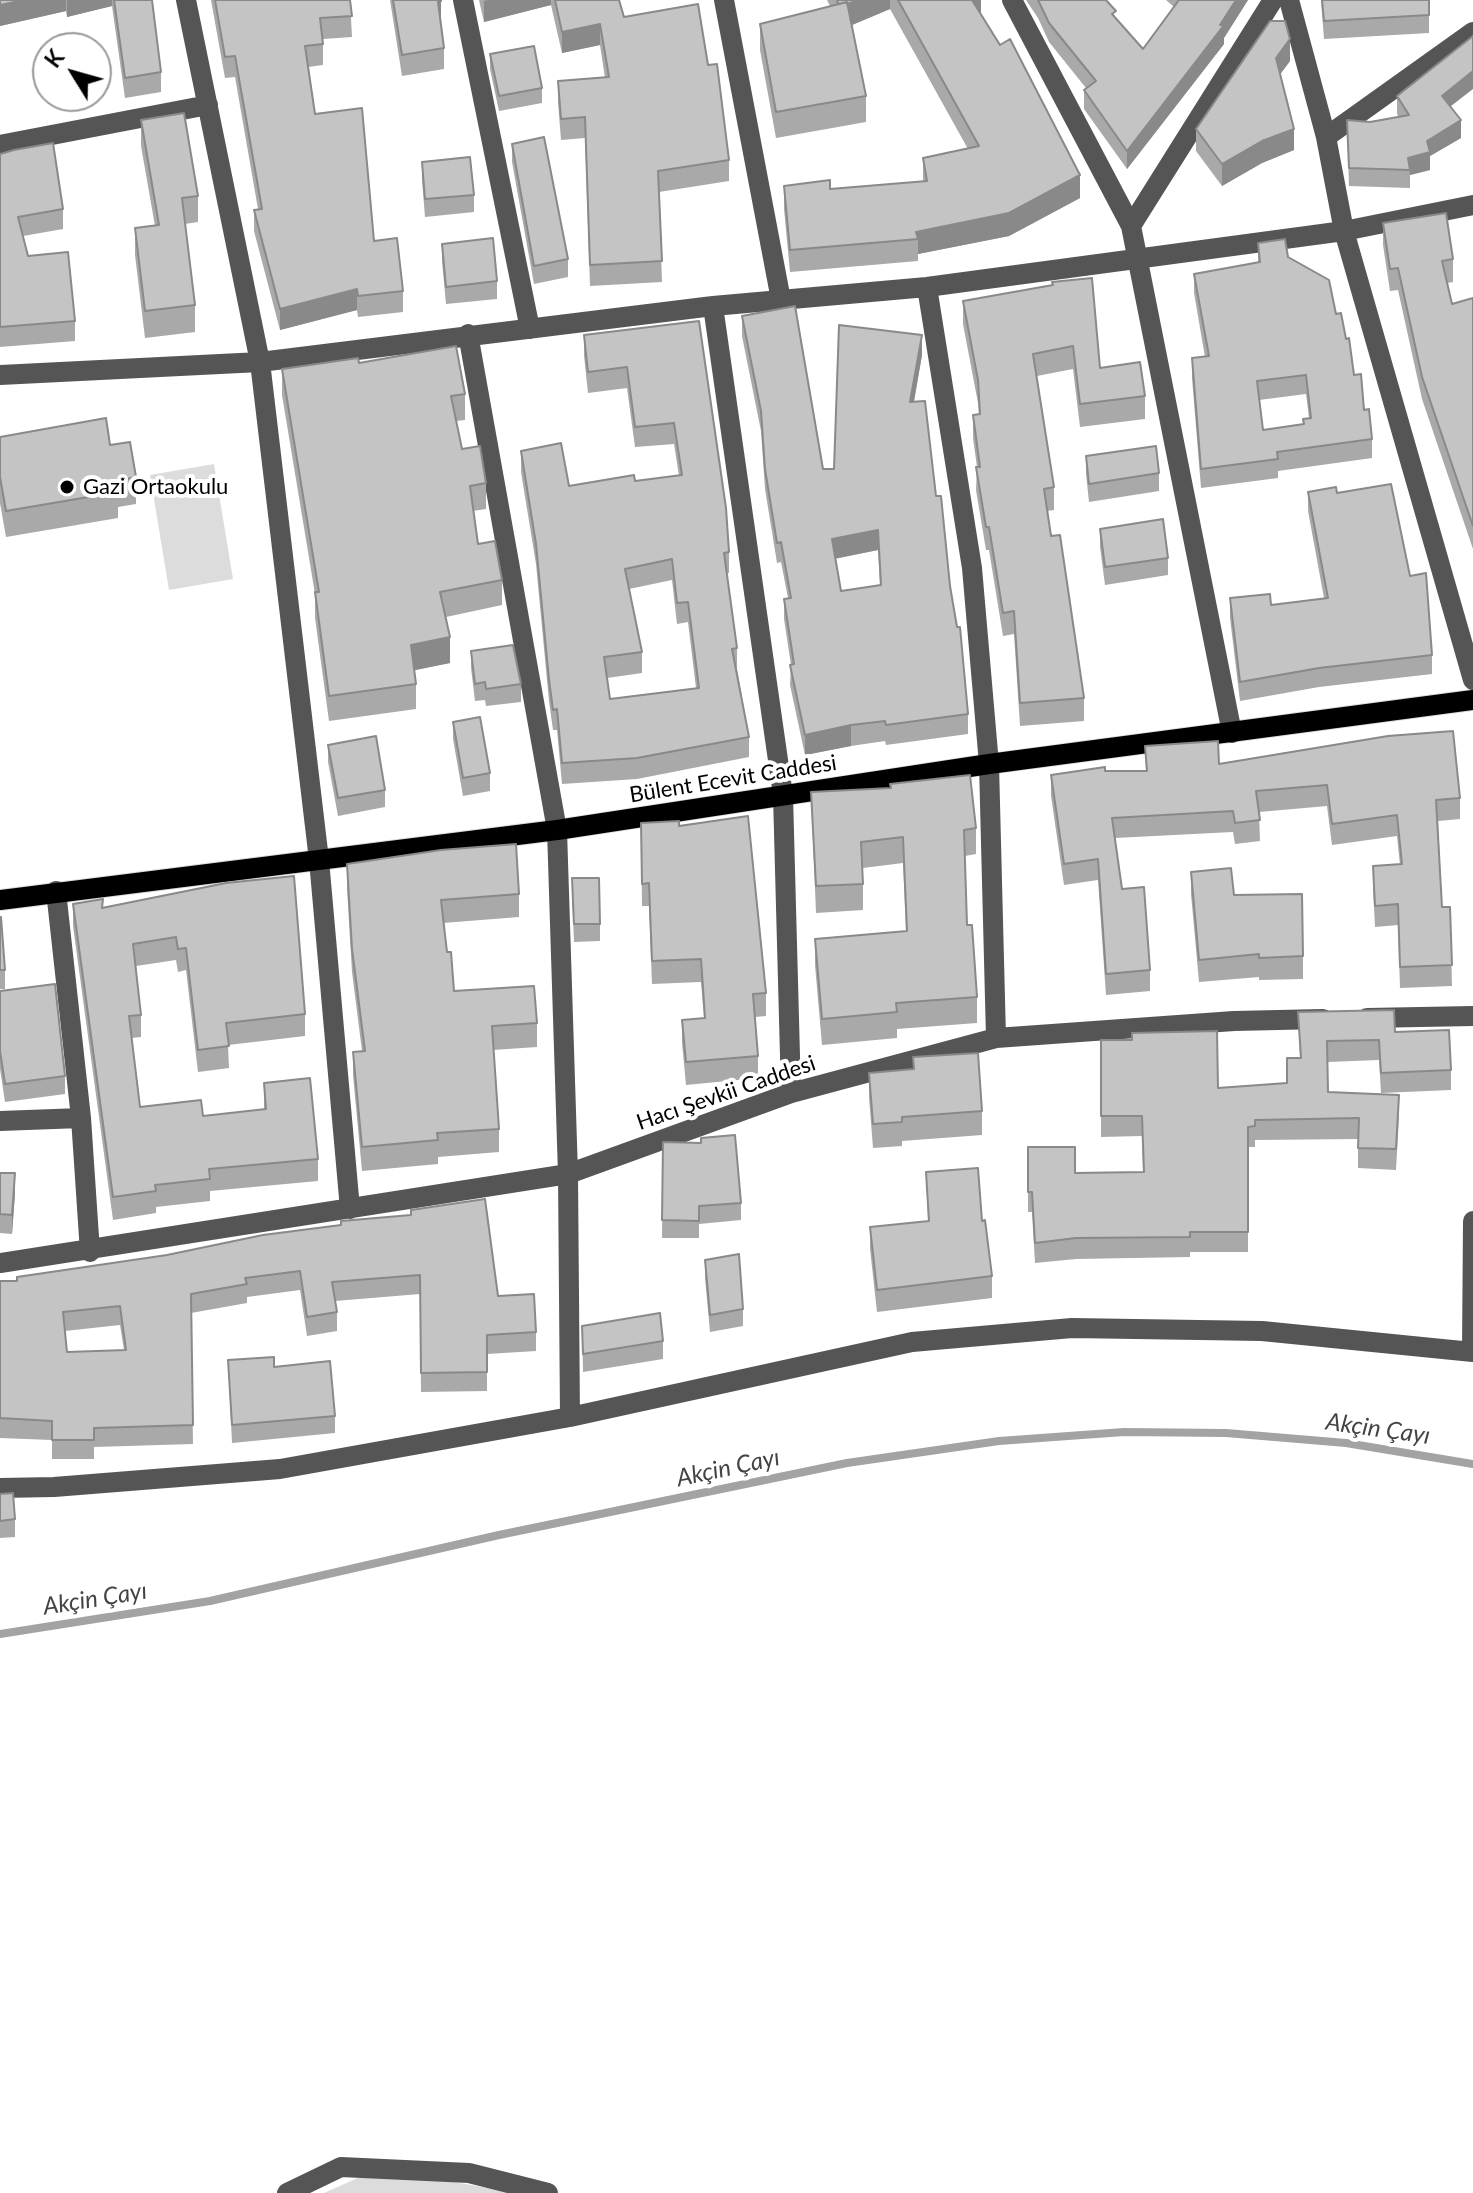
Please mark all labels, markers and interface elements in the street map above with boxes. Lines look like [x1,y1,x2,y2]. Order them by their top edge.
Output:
north arrow [32,32,112,112]
text: K [39,44,69,73]
place label: Gazi Ortaokulu [83,474,228,500]
marker: Gazi Ortaokulu [58,478,76,496]
street label: Bülent Ecevit Caddesi [628,750,838,808]
street label: Hacı Şevkii Caddesi [633,1050,819,1136]
water label: Akçin Çayı [1324,1407,1432,1451]
water label: Akçin Çayı [674,1443,782,1493]
water label: Akçin Çayı [41,1577,149,1621]

